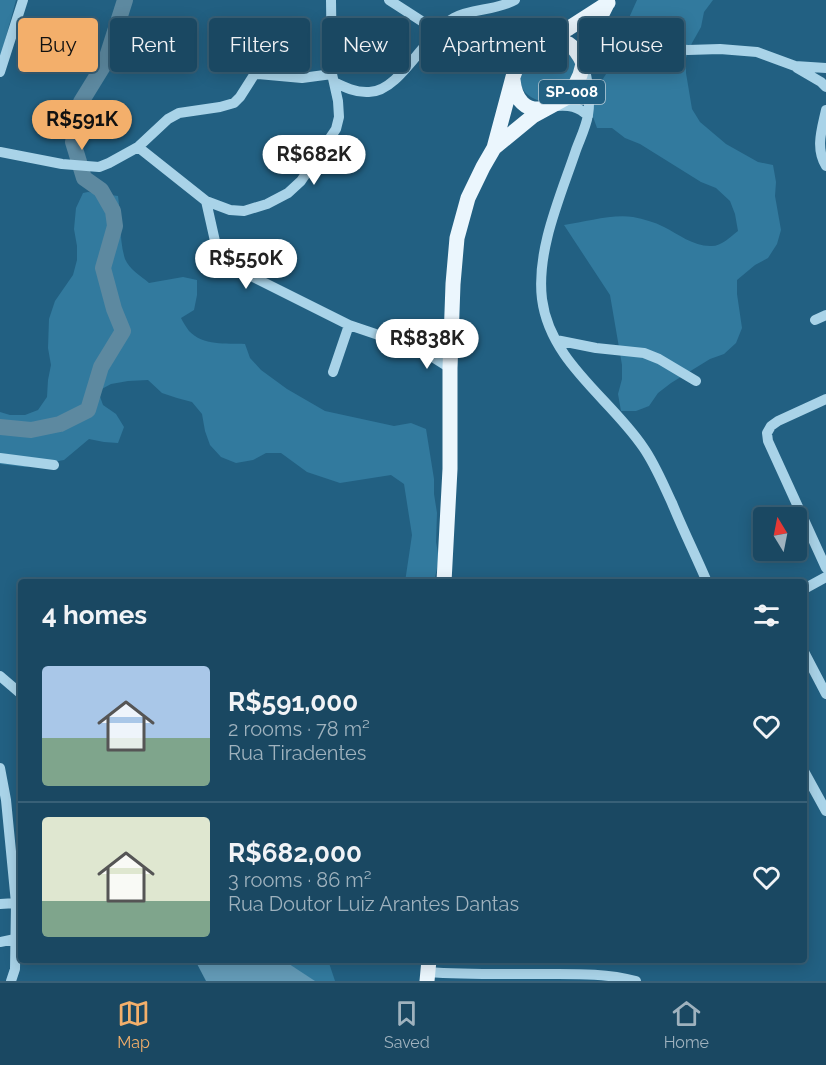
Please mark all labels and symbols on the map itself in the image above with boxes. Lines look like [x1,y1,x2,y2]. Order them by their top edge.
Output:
road number: SP-008 [539,80,605,104]
pin: R$591K [33,100,131,151]
pin: R$682K [265,135,363,186]
pin: R$550K [197,239,295,290]
pin: R$838K [378,319,476,370]
north arrow [753,507,807,561]

